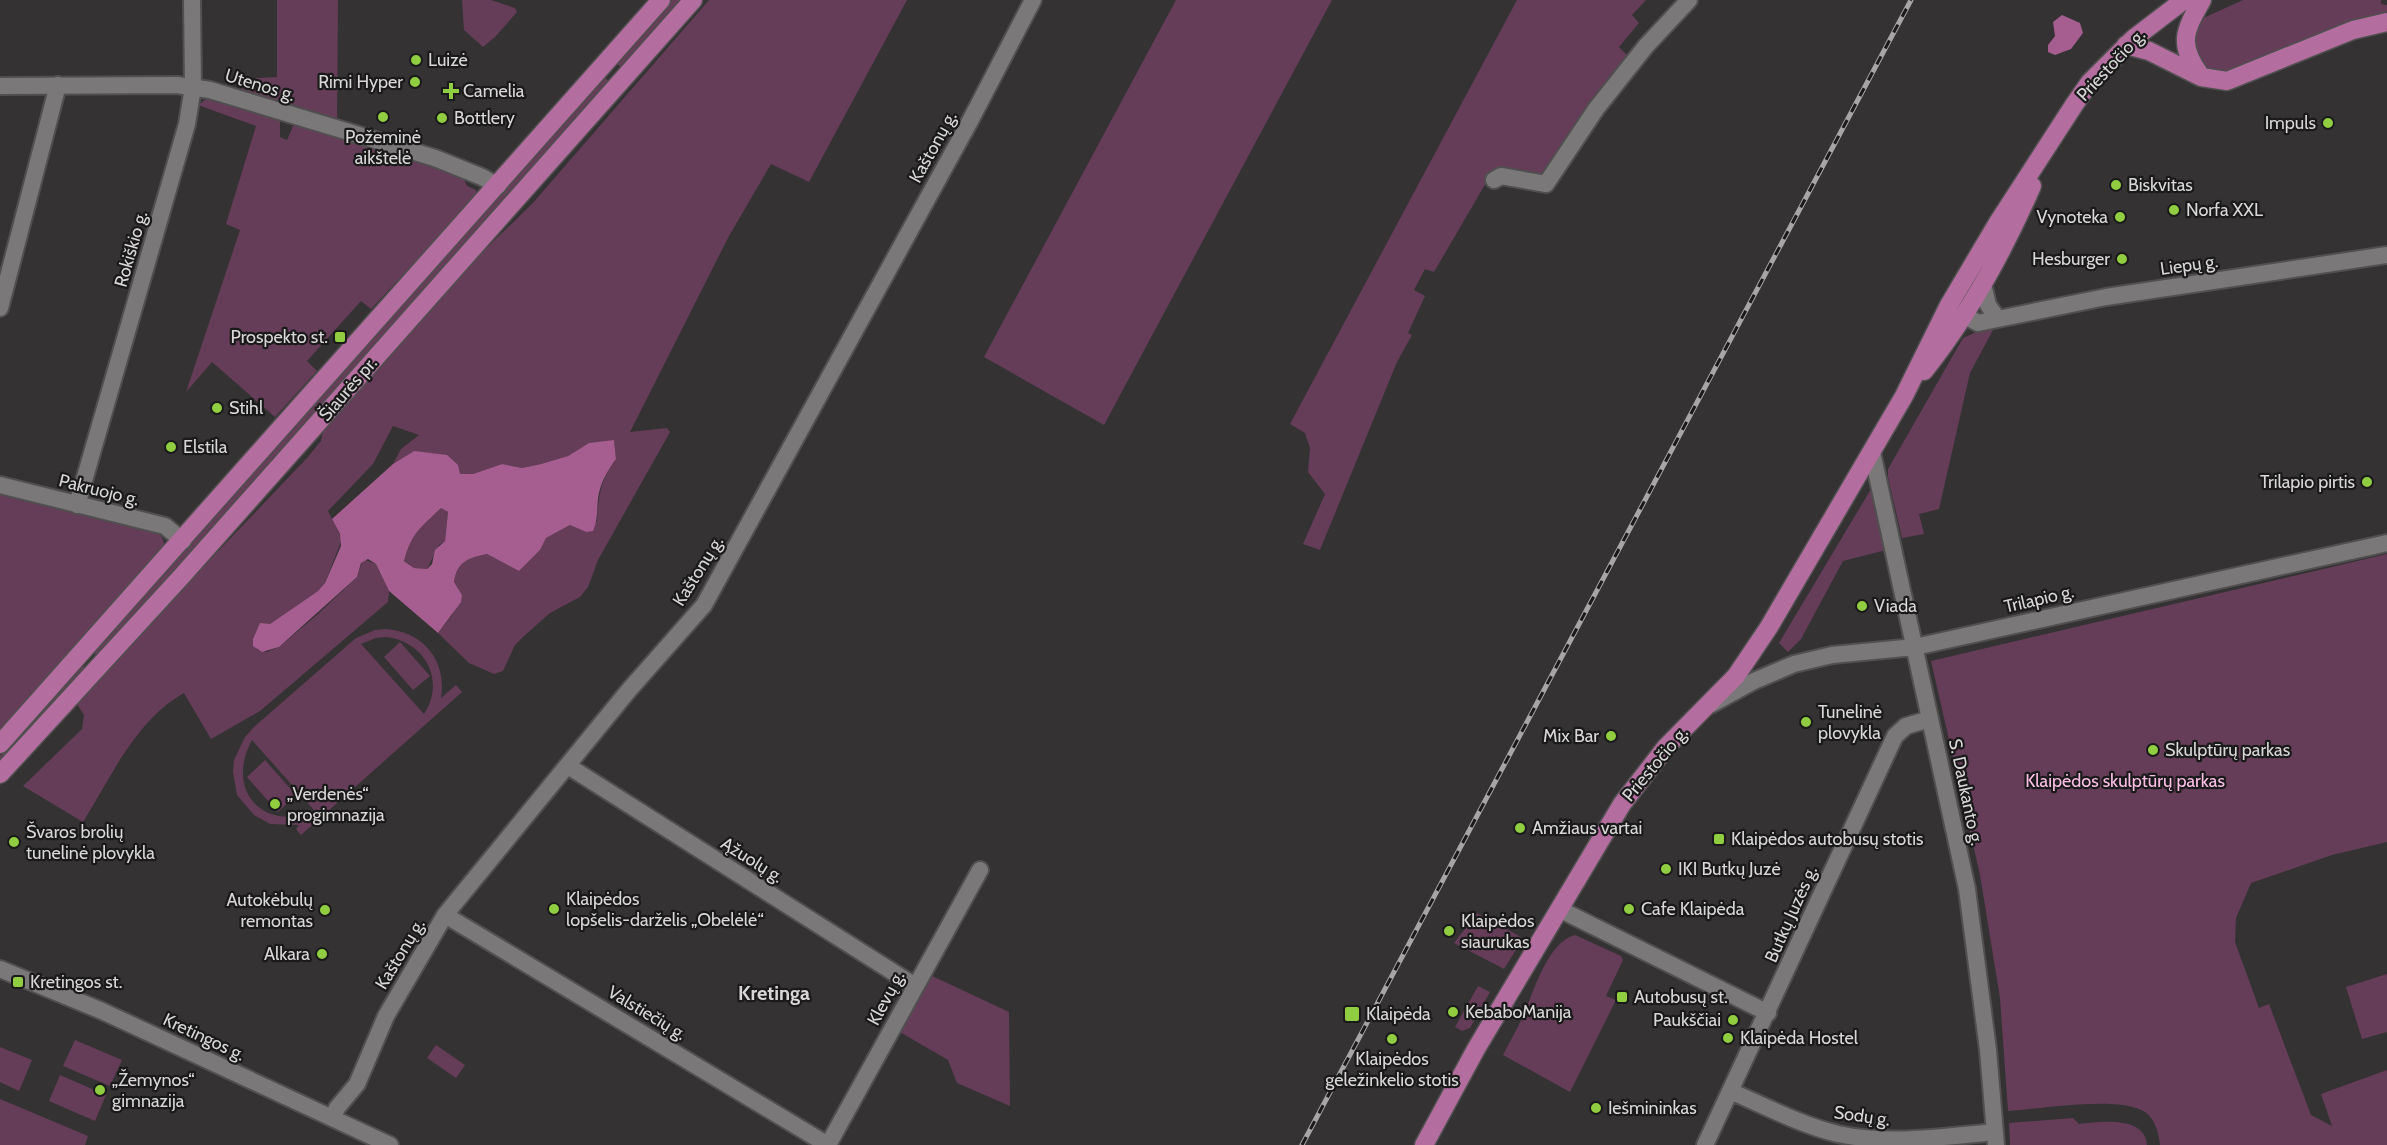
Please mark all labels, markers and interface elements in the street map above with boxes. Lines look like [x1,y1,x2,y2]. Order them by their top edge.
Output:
street label: Priestočio g. [2072,24,2150,106]
place label: Luizė [428,49,468,71]
marker: Luizė [409,53,423,67]
street label: Utenos g. [222,64,298,106]
place label: Rimi Hyper [318,71,403,93]
marker: Rimi Hyper [408,75,422,89]
place label: Camelia [463,80,525,102]
marker: Camelia [444,84,458,98]
place label: Bottlery [454,107,515,129]
street label: Kaštonų g. [904,107,962,187]
marker: Požeminė aikštelė [376,110,390,124]
marker: Bottlery [435,111,449,125]
place label: Impuls [2265,112,2316,134]
marker: Impuls [2321,116,2335,130]
place label: Požeminė aikštelė [345,126,421,169]
place label: Biskvitas [2128,174,2193,196]
marker: Biskvitas [2109,178,2123,192]
place label: Norfa XXL [2186,199,2263,221]
marker: Norfa XXL [2167,203,2181,217]
place label: Vynoteka [2037,206,2108,228]
street label: Rokiškio g. [110,208,152,290]
marker: Vynoteka [2113,210,2127,224]
place label: Hesburger [2032,248,2110,270]
street label: Liepų g. [2159,250,2219,280]
marker: Hesburger [2115,252,2129,266]
place label: Prospekto st. [231,326,328,348]
marker: Prospekto st. [333,330,347,344]
street label: Šiaurės pr. [314,352,382,426]
place label: Stihl [229,397,264,419]
marker: Stihl [210,401,224,415]
place label: Elstila [183,436,228,458]
marker: Elstila [164,440,178,454]
street label: Pakruojo g. [56,469,142,511]
place label: Trilapio pirtis [2260,471,2355,493]
marker: Trilapio pirtis [2360,475,2374,489]
street label: Kaštonų g. [668,532,728,610]
street label: Trilapio g. [2002,580,2076,618]
place label: Viada [1874,595,1917,617]
marker: Viada [1855,599,1869,613]
place label: Tunelinė plovykla [1818,701,1882,744]
marker: Tunelinė plovykla [1799,715,1813,729]
street label: Priestočio g. [1617,722,1693,806]
place label: Mix Bar [1543,725,1599,747]
marker: Mix Bar [1604,729,1618,743]
street label: S. Daukanto g. [1944,737,1988,847]
place label: Skulptūrų parkas [2165,739,2290,761]
marker: Skulptūrų parkas [2146,743,2160,757]
park label: Klaipėdos skulptūrų parkas [2025,770,2225,792]
place label: „Verdenės“ progimnazija [287,783,385,826]
marker: „Verdenės“ progimnazija [268,797,282,811]
place label: Amžiaus vartai [1532,817,1642,839]
place label: Švaros brolių tunelinė plovykla [26,821,155,864]
marker: Amžiaus vartai [1513,821,1527,835]
place label: Klaipėdos autobusų stotis [1731,828,1923,850]
street label: Ąžuolų g. [717,832,787,888]
marker: Klaipėdos autobusų stotis [1712,832,1726,846]
marker: Švaros brolių tunelinė plovykla [7,835,21,849]
place label: IKI Butkų Juzė [1678,858,1781,880]
marker: IKI Butkų Juzė [1659,862,1673,876]
street label: Butkų Juzės g. [1760,862,1822,966]
place label: Klaipėdos lopšelis-darželis „Obelėlė“ [566,888,764,931]
place label: Autokėbulų remontas [226,889,314,932]
place label: Cafe Klaipėda [1641,898,1745,920]
marker: Klaipėdos lopšelis-darželis „Obelėlė“ [547,902,561,916]
marker: Cafe Klaipėda [1622,902,1636,916]
marker: Autokėbulų remontas [318,903,332,917]
place label: Klaipėdos siaurukas [1461,910,1534,953]
street label: Kaštonų g. [370,915,430,993]
marker: Klaipėdos siaurukas [1442,924,1456,938]
place label: Alkara [264,943,310,965]
marker: Alkara [315,947,329,961]
street label: Klevų g. [863,967,909,1029]
place label: Kretingos st. [30,971,122,993]
marker: Kretingos st. [11,975,25,989]
street label: Valstiečių g. [604,981,690,1045]
district label: Kretinga [738,981,810,1005]
place label: Autobusų st. [1634,986,1728,1008]
marker: Autobusų st. [1615,990,1629,1004]
place label: KebaboManija [1465,1001,1572,1023]
place label: Klaipėda [1366,1003,1431,1025]
marker: Klaipėda [1343,1005,1361,1023]
marker: KebaboManija [1446,1005,1460,1019]
street label: Kretingos g. [160,1008,248,1066]
place label: Paukščiai [1653,1009,1721,1031]
marker: Paukščiai [1726,1013,1740,1027]
place label: Klaipėda Hostel [1740,1027,1859,1049]
marker: Klaipėda Hostel [1721,1031,1735,1045]
marker: Klaipėdos geležinkelio stotis [1385,1032,1399,1046]
place label: Klaipėdos geležinkelio stotis [1325,1048,1459,1091]
place label: „Žemynos“ gimnazija [112,1068,194,1112]
marker: „Žemynos“ gimnazija [93,1083,107,1097]
place label: Iešmininkas [1608,1097,1697,1119]
marker: Iešmininkas [1589,1101,1603,1115]
street label: Sodų g. [1832,1101,1892,1131]

